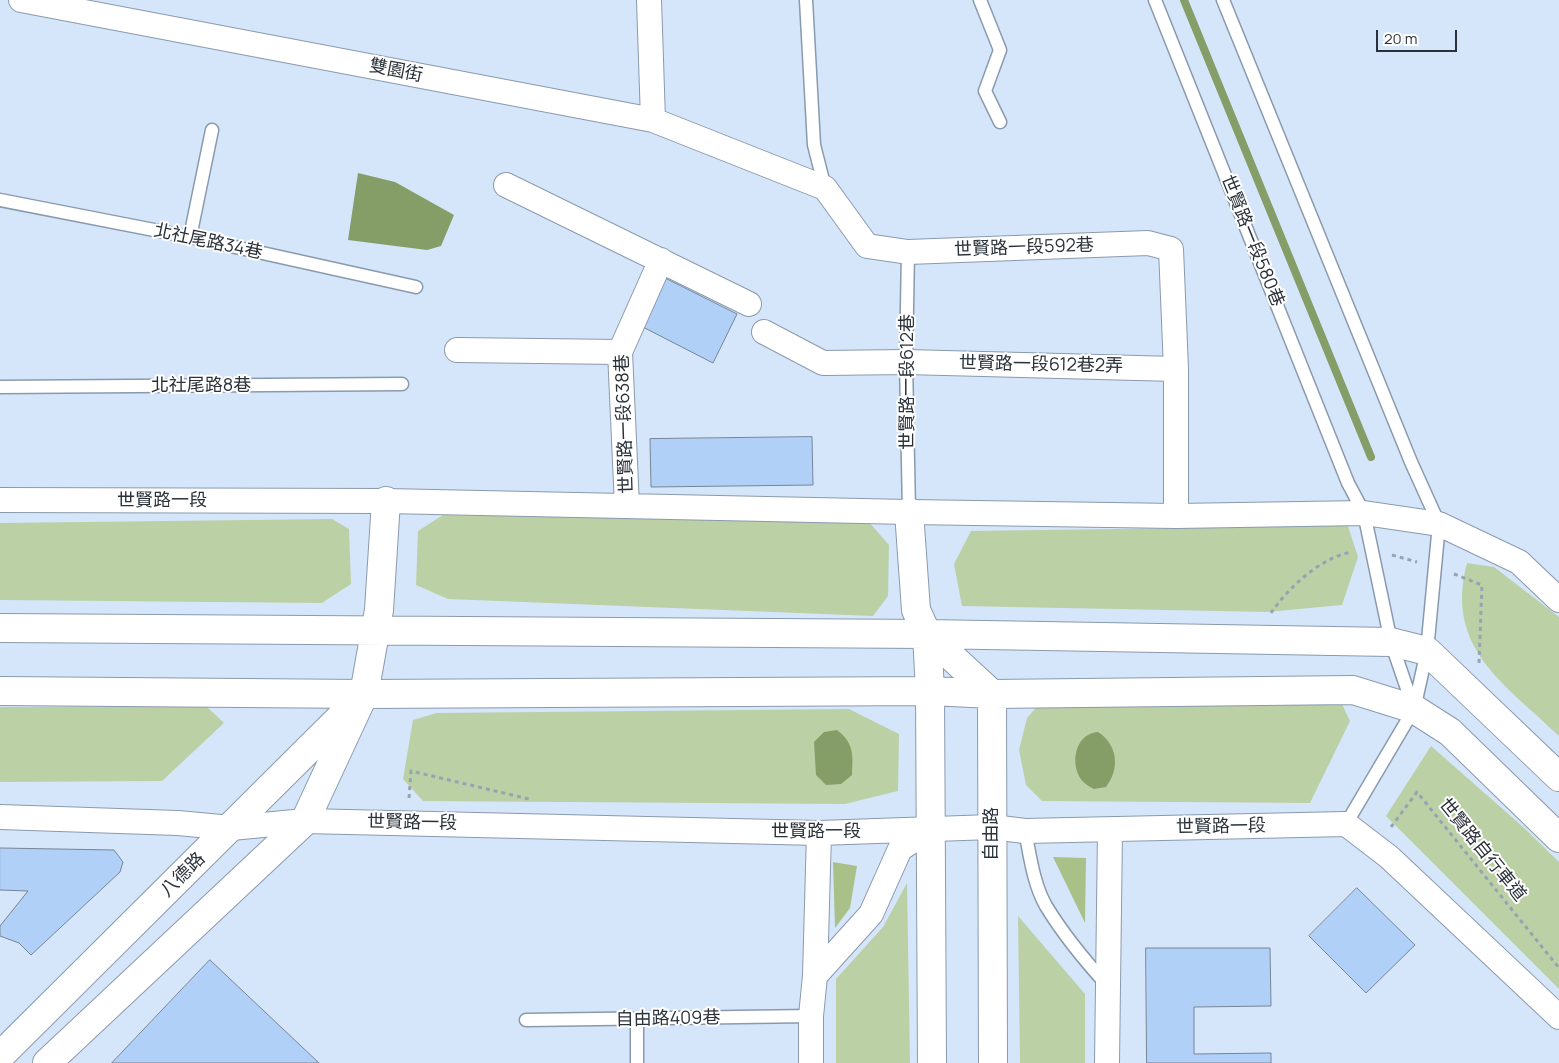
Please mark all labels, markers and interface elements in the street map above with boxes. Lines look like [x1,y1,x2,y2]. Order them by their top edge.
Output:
scale bar [1379,20,1460,52]
text: 20 m [1384,28,1417,49]
street label: 雙園街 [367,55,425,87]
street label: 世賢路一段580巷 [1216,172,1288,310]
street label: 北社尾路34巷 [152,220,264,264]
street label: 世賢路一段592巷 [954,235,1094,261]
street label: 世賢路一段612巷 [897,314,919,450]
street label: 世賢路一段612巷2弄 [959,353,1123,377]
street label: 世賢路一段638巷 [612,354,638,494]
street label: 北社尾路8巷 [151,375,251,397]
street label: 世賢路一段 [117,490,207,512]
street label: 世賢路自行車道 [1434,794,1530,906]
street label: 自由路 [981,807,1003,861]
street label: 世賢路一段 [367,811,457,835]
street label: 世賢路一段 [1176,815,1266,839]
street label: 世賢路一段 [771,821,861,843]
street label: 八德路 [156,848,210,902]
street label: 自由路409巷 [615,1007,721,1031]

